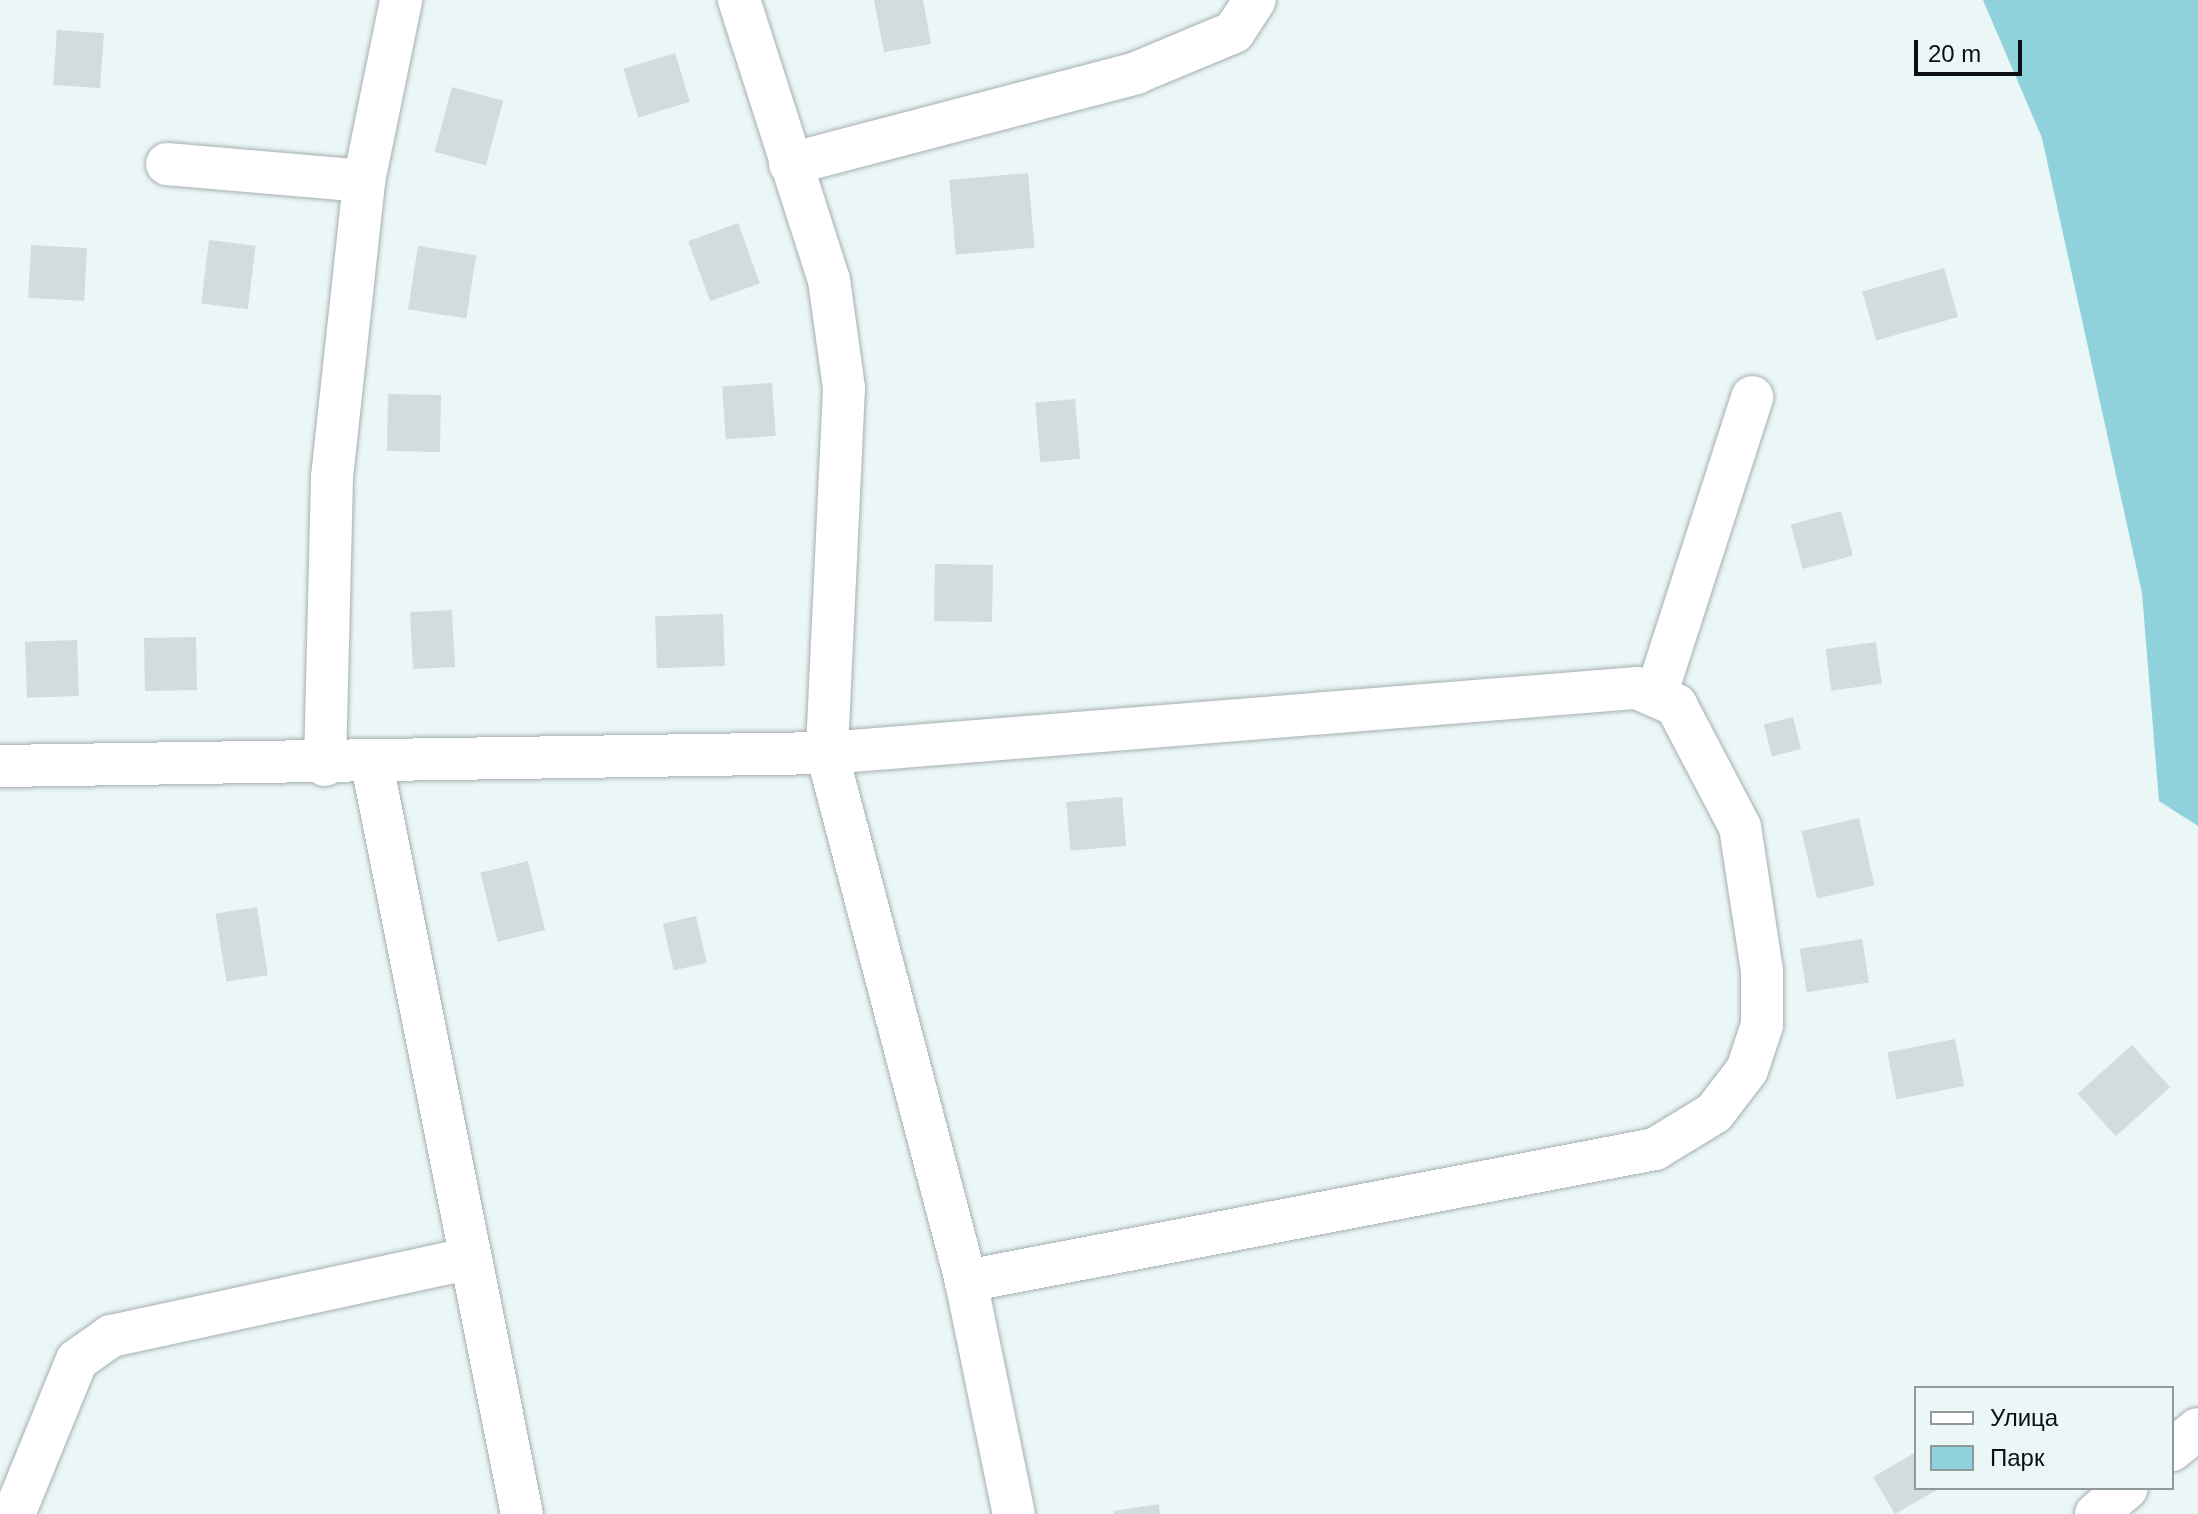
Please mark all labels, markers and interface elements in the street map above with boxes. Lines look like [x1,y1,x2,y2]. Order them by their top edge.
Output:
scale bar [1918,24,2026,74]
text: 20 m [1928,40,1981,67]
legend [1914,1386,2174,1490]
text: Улица [1990,1404,2058,1431]
text: Парк [1990,1444,2044,1471]

